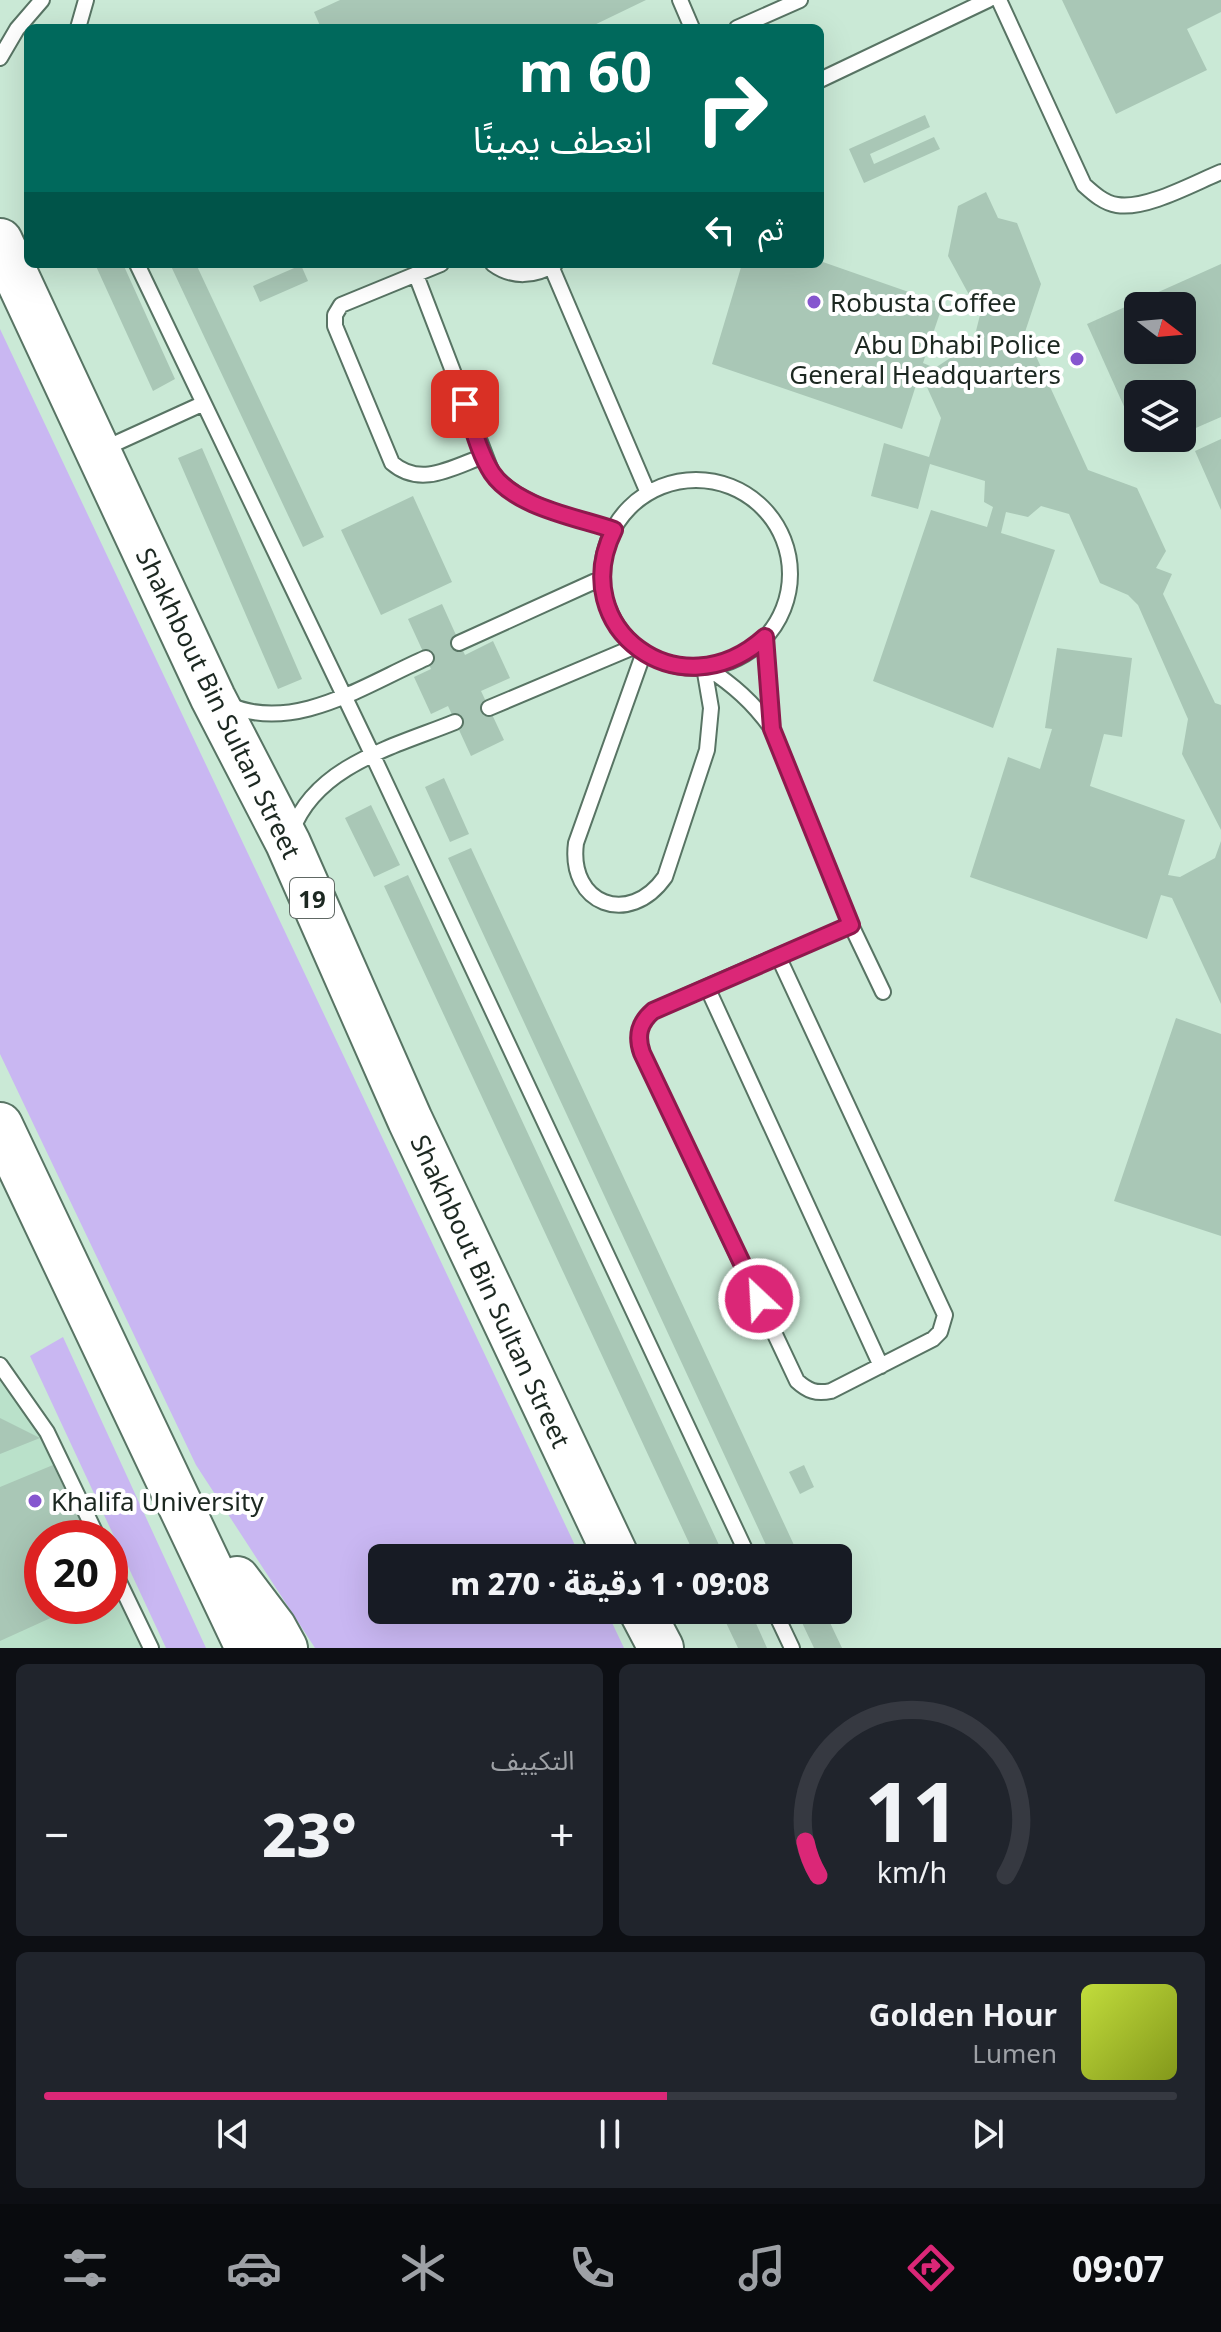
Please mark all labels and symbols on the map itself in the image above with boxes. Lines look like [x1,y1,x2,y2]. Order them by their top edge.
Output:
place label: Robusta Coffee [830,284,1017,320]
north arrow [1124,292,1196,364]
marker: Robusta Coffee [805,293,823,311]
place label: Abu Dhabi Police General Headquarters [789,326,1061,392]
marker: Abu Dhabi Police General Headquarters [1068,350,1086,368]
pin [431,370,499,438]
street label: Shakhbout Bin Sultan Street [128,542,310,864]
road number: 19 [290,878,334,918]
street label: Shakhbout Bin Sultan Street [402,1129,580,1453]
position arrow [717,1257,801,1341]
place label: Khalifa University [51,1483,264,1519]
marker: Khalifa University [26,1492,44,1510]
speed limit sign: 20 [24,1520,128,1624]

